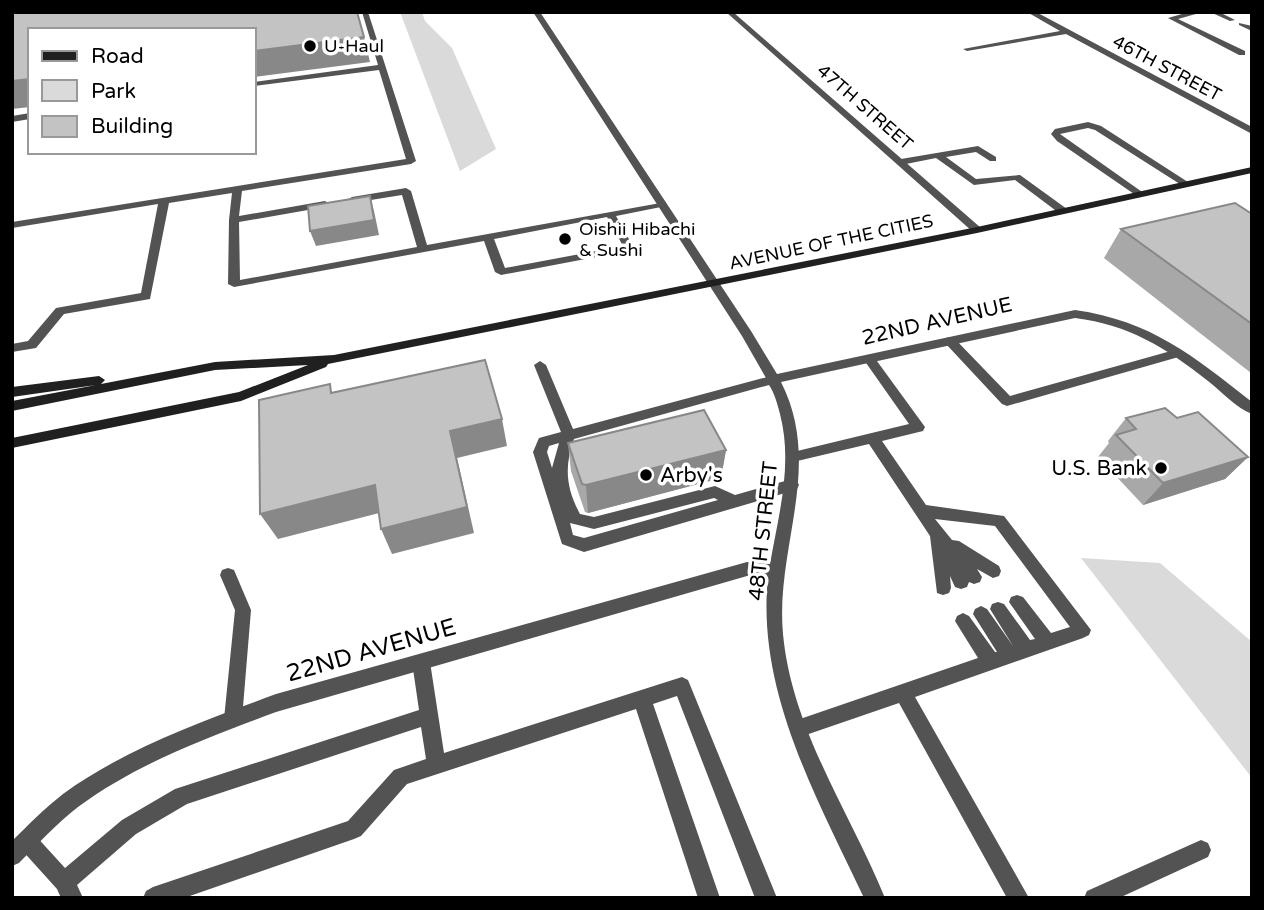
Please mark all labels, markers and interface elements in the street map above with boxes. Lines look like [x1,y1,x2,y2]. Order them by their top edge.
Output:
legend [28,28,256,154]
street label: 46TH STREET [1109,30,1225,106]
place label: U-Haul [324,35,384,57]
marker: U-Haul [302,38,318,54]
text: Road [91,44,144,69]
street label: 47TH STREET [813,59,918,155]
text: Park [91,79,136,104]
text: Building [91,114,173,139]
street label: AVENUE OF THE CITIES [727,210,935,274]
place label: Oishii Hibachi & Sushi [579,218,696,261]
marker: Oishii Hibachi & Sushi [557,231,573,247]
street label: 22ND AVENUE [860,292,1015,351]
place label: U.S. Bank [1051,456,1147,481]
street label: 48TH STREET [744,460,783,602]
marker: U.S. Bank [1153,460,1169,476]
place label: Arby's [660,463,723,488]
marker: Arby's [638,467,654,483]
street label: 22ND AVENUE [283,612,459,689]

